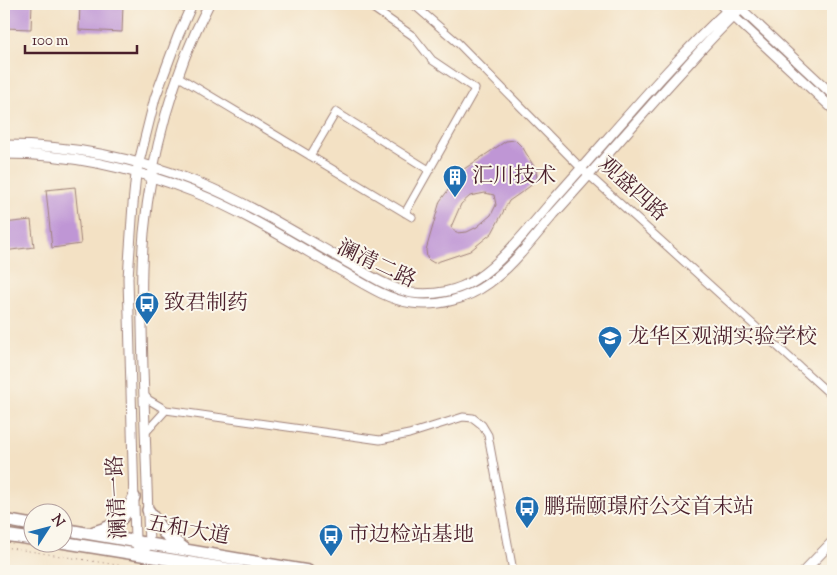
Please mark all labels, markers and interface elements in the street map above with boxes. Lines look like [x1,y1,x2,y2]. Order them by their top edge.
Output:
scale bar [25,22,138,54]
text: 100 m [32,31,69,52]
street label: 观盛四路 [591,151,673,229]
place label: 汇川技术 [472,162,556,192]
building icon: 汇川技术 [442,164,468,198]
street label: 澜清二路 [332,234,420,296]
place label: 致君制药 [164,289,248,319]
bus stop icon: 致君制药 [134,291,160,325]
place label: 龙华区观湖实验学校 [628,323,817,353]
school or university icon: 龙华区观湖实验学校 [597,325,623,359]
street label: 澜清一路 [101,454,135,540]
place label: 鹏瑞颐璟府公交首末站 [544,493,754,523]
bus stop icon: 鹏瑞颐璟府公交首末站 [514,495,540,529]
north arrow [22,502,72,552]
street label: 五和大道 [144,509,232,553]
text: N [46,511,68,532]
place label: 市边检站基地 [348,521,474,551]
bus stop icon: 市边检站基地 [318,523,344,557]

